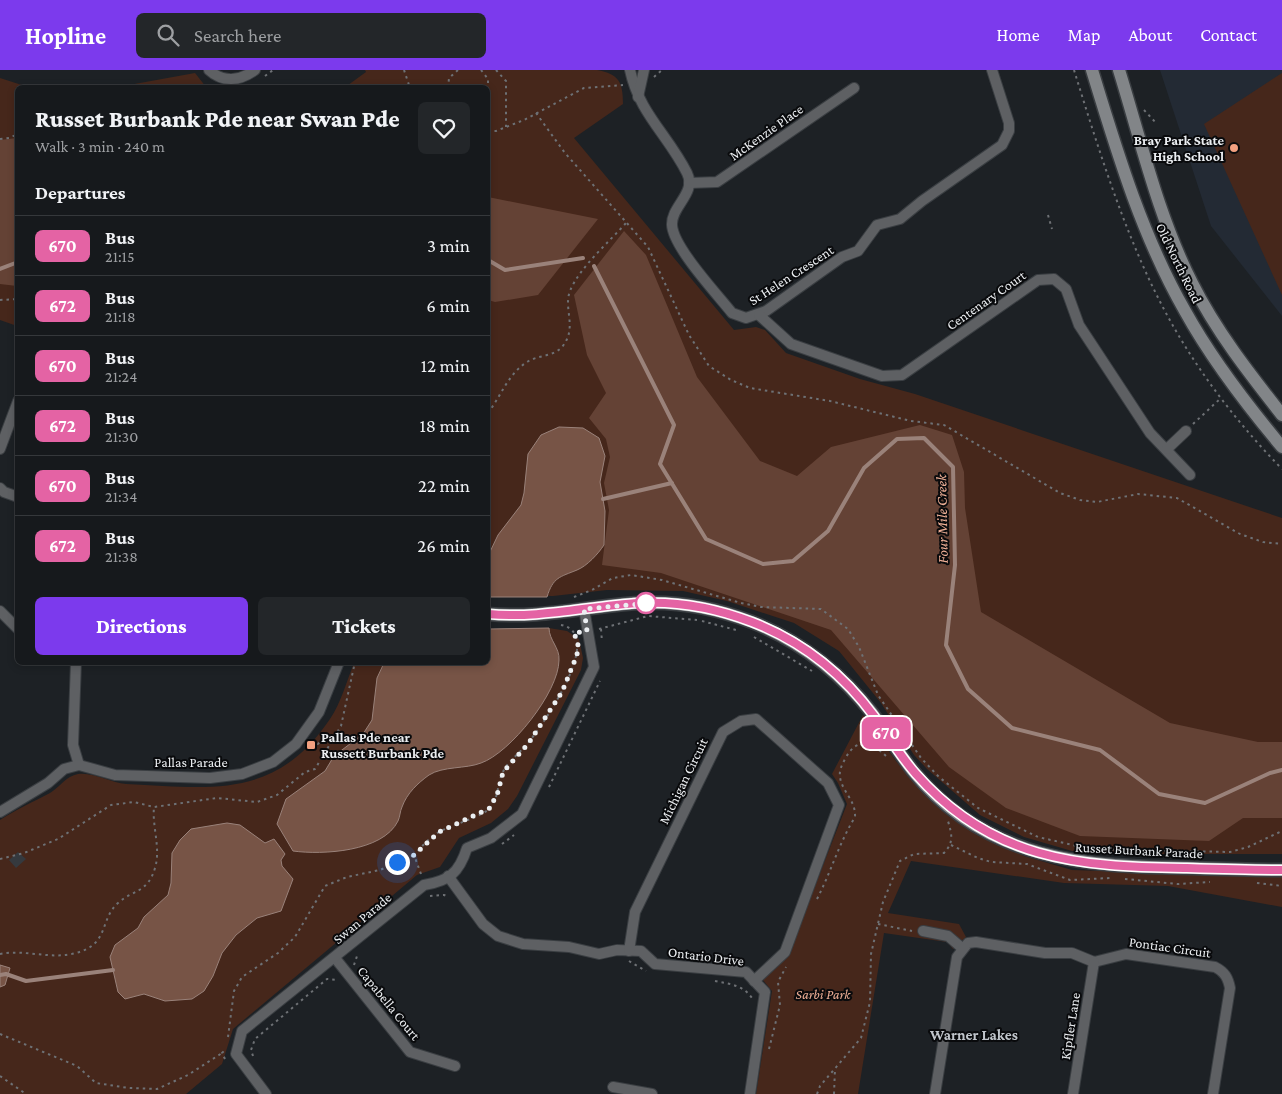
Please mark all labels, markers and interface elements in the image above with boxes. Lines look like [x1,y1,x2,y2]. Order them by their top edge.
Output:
search box [136,13,486,58]
icon: search [154,21,182,49]
text: Hopline [25,22,106,49]
text: Search here [194,25,281,46]
text: Home [997,25,1040,45]
text: Map [1068,25,1100,45]
text: About [1128,25,1172,45]
text: Contact [1200,25,1257,45]
street label: McKenzie Place [726,101,806,163]
button: heart [418,102,470,154]
text: Russet Burbank Pde near Swan Pde [35,105,400,132]
place label: Bray Park State High School [1134,132,1224,164]
text: Walk · 3 min · 240 m [35,138,165,155]
marker: Bray Park State High School [1228,142,1240,154]
text: Departures [35,182,126,203]
street label: Old North Road [1153,220,1206,306]
text: Bus [105,227,135,248]
text: 3 min [427,235,470,256]
text: 670 [48,236,77,256]
street label: St Helen Crescent [746,241,837,308]
text: 21:15 [105,248,134,265]
street label: Centenary Court [943,267,1029,333]
text: Bus [105,287,135,308]
text: 6 min [426,295,470,316]
text: 672 [49,296,76,316]
text: 21:18 [105,308,136,325]
text: Bus [105,347,135,368]
text: 12 min [421,355,470,376]
text: 670 [48,356,77,376]
text: 21:24 [105,368,137,385]
text: Bus [105,407,135,428]
text: 18 min [419,415,470,436]
text: 672 [49,416,76,436]
text: 21:30 [105,428,138,445]
text: Bus [105,467,135,488]
water label: Four Mile Creek [933,473,951,564]
text: 22 min [418,475,470,496]
text: 670 [48,476,77,496]
text: 21:34 [105,488,137,505]
text: Bus [105,527,135,548]
text: 26 min [417,535,470,556]
text: 672 [49,536,76,556]
text: 21:38 [105,548,138,565]
unlabelled marker [635,592,657,614]
button: Directions [35,597,248,655]
button: Tickets [258,597,470,655]
line badge: 670 [857,717,915,749]
text: 670 [872,723,900,743]
place label: Pallas Pde near Russett Burbank Pde [321,729,445,761]
street label: Michigan Circuit [655,735,711,827]
marker: Pallas Pde near Russett Burbank Pde [305,739,317,751]
street label: Pallas Parade [154,754,228,770]
street label: Russet Burbank Parade [1075,839,1203,861]
your location [385,850,410,875]
street label: Swan Parade [330,889,394,947]
street label: Pontiac Circuit [1128,933,1212,961]
street label: Ontario Drive [667,943,745,969]
street label: Capabella Court [354,963,424,1043]
park label: Sarbi Park [796,986,851,1002]
street label: Kipfler Lane [1057,991,1083,1061]
district label: Warner Lakes [929,1027,1018,1043]

